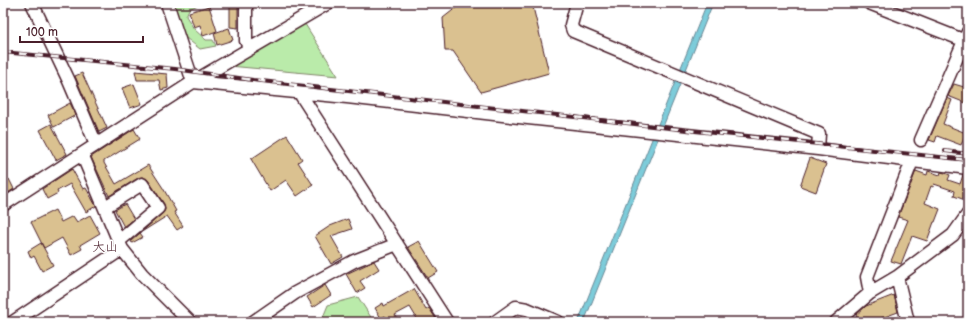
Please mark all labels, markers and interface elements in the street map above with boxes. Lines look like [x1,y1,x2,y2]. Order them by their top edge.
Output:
scale bar [20,18,143,44]
text: 100 m [26,25,58,40]
district label: 大山 [92,239,118,255]

